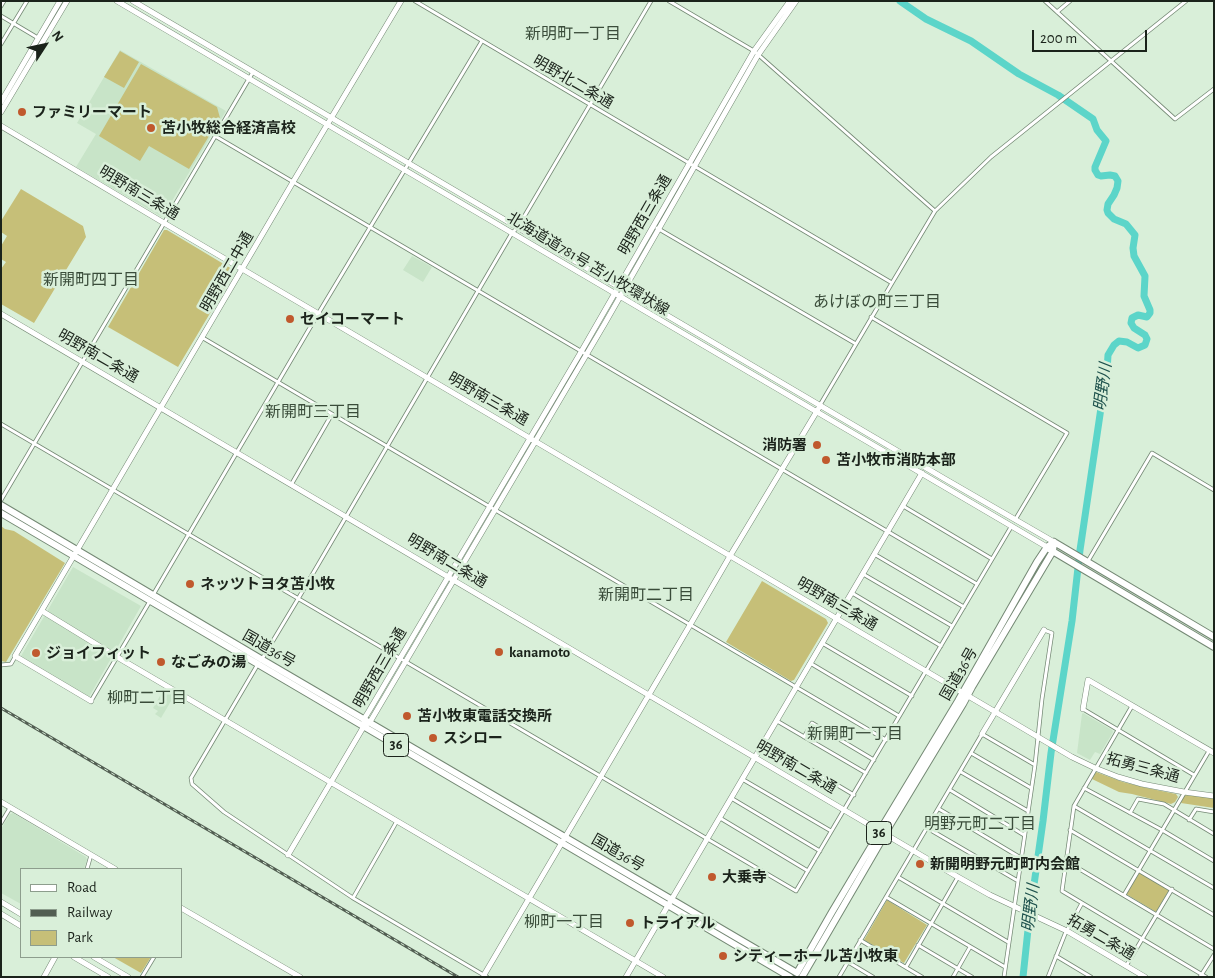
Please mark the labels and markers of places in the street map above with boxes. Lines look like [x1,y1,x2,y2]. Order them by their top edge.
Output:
place label: ファミリーマート [32,103,152,121]
marker: ファミリーマート [16,106,28,118]
place label: 苫小牧総合経済高校 [161,119,296,137]
marker: 苫小牧総合経済高校 [145,122,157,134]
place label: セイコーマート [300,310,405,328]
marker: セイコーマート [284,313,296,325]
place label: 消防署 [762,436,807,454]
marker: 消防署 [811,439,823,451]
place label: 苫小牧市消防本部 [836,451,956,469]
marker: 苫小牧市消防本部 [820,454,832,466]
place label: ネッツトヨタ苫小牧 [200,575,335,593]
marker: ネッツトヨタ苫小牧 [184,578,196,590]
place label: kanamoto [509,643,570,661]
place label: ジョイフィット [46,644,151,662]
marker: kanamoto [493,646,505,658]
marker: ジョイフィット [30,647,42,659]
place label: なごみの湯 [171,653,246,671]
marker: なごみの湯 [155,656,167,668]
place label: 苫小牧東電話交換所 [417,707,552,725]
marker: 苫小牧東電話交換所 [401,710,413,722]
place label: スシロー [443,729,503,747]
marker: スシロー [427,732,439,744]
place label: 新開明野元町町内会館 [930,855,1080,873]
marker: 新開明野元町町内会館 [914,858,926,870]
place label: 大乗寺 [722,868,767,886]
marker: 大乗寺 [706,871,718,883]
place label: トライアル [640,914,715,932]
marker: トライアル [624,917,636,929]
place label: シティーホール苫小牧東 [733,947,898,965]
marker: シティーホール苫小牧東 [717,950,729,962]

